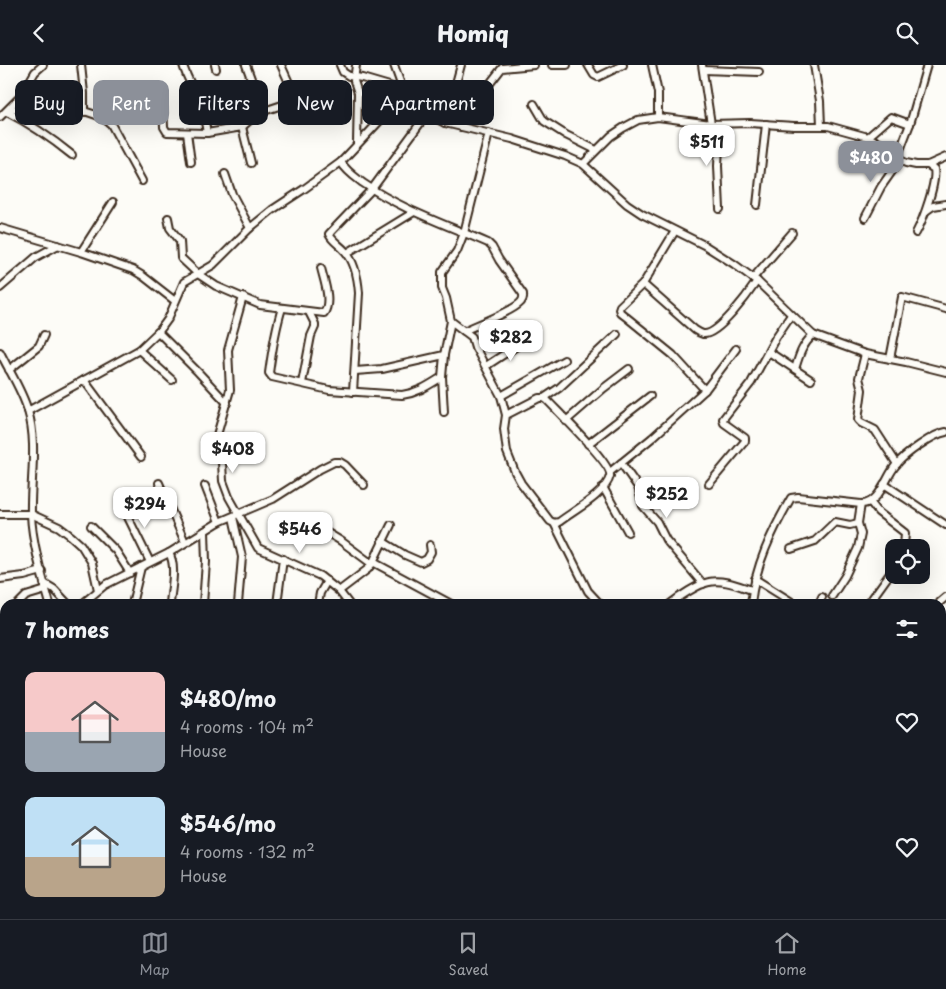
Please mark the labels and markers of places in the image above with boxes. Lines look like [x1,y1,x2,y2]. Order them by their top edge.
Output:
pin: $511 [677,124,737,167]
pin: $480 [841,141,901,183]
pin: $282 [481,319,541,362]
pin: $408 [203,431,263,474]
pin: $252 [637,477,697,519]
pin: $294 [115,487,175,529]
pin: $546 [270,511,330,554]

